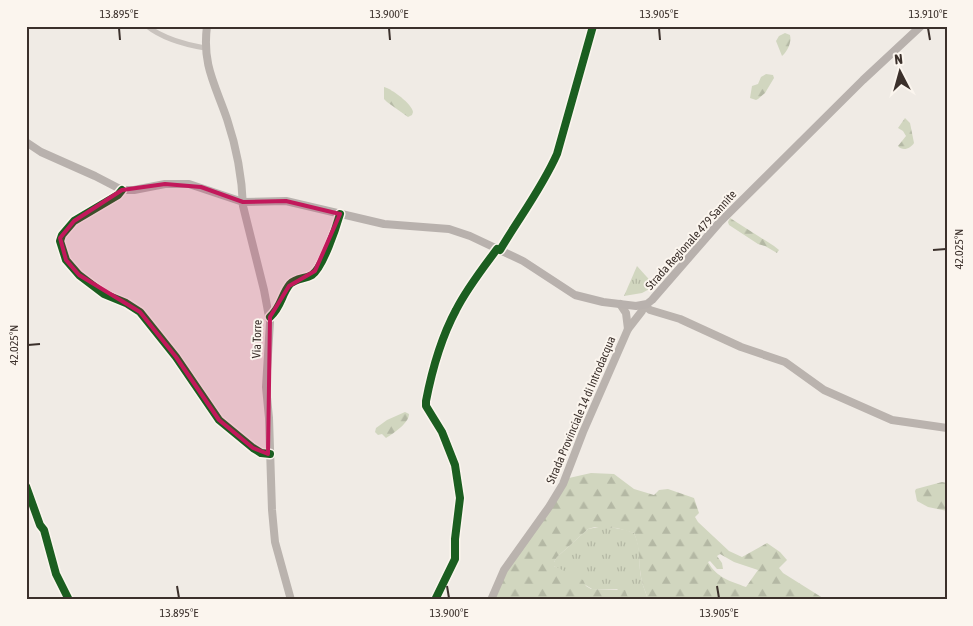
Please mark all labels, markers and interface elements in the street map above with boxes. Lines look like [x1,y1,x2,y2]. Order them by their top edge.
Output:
text: 13.895°E [100,7,138,21]
text: 13.900°E [370,7,408,21]
text: 13.905°E [640,7,678,21]
text: 13.910°E [909,7,947,21]
north arrow [876,48,926,98]
text: N [894,51,904,67]
street label: Strada Regionale 479 Sannite [643,187,739,293]
text: 42.025°N [952,229,966,269]
street label: Via Torre [249,319,265,359]
text: 42.025°N [7,325,21,365]
street label: Strada Provinciale 14 di Introdacqua [543,334,619,486]
text: 13.895°E [160,606,198,620]
text: 13.900°E [430,606,468,620]
text: 13.905°E [700,606,738,620]

